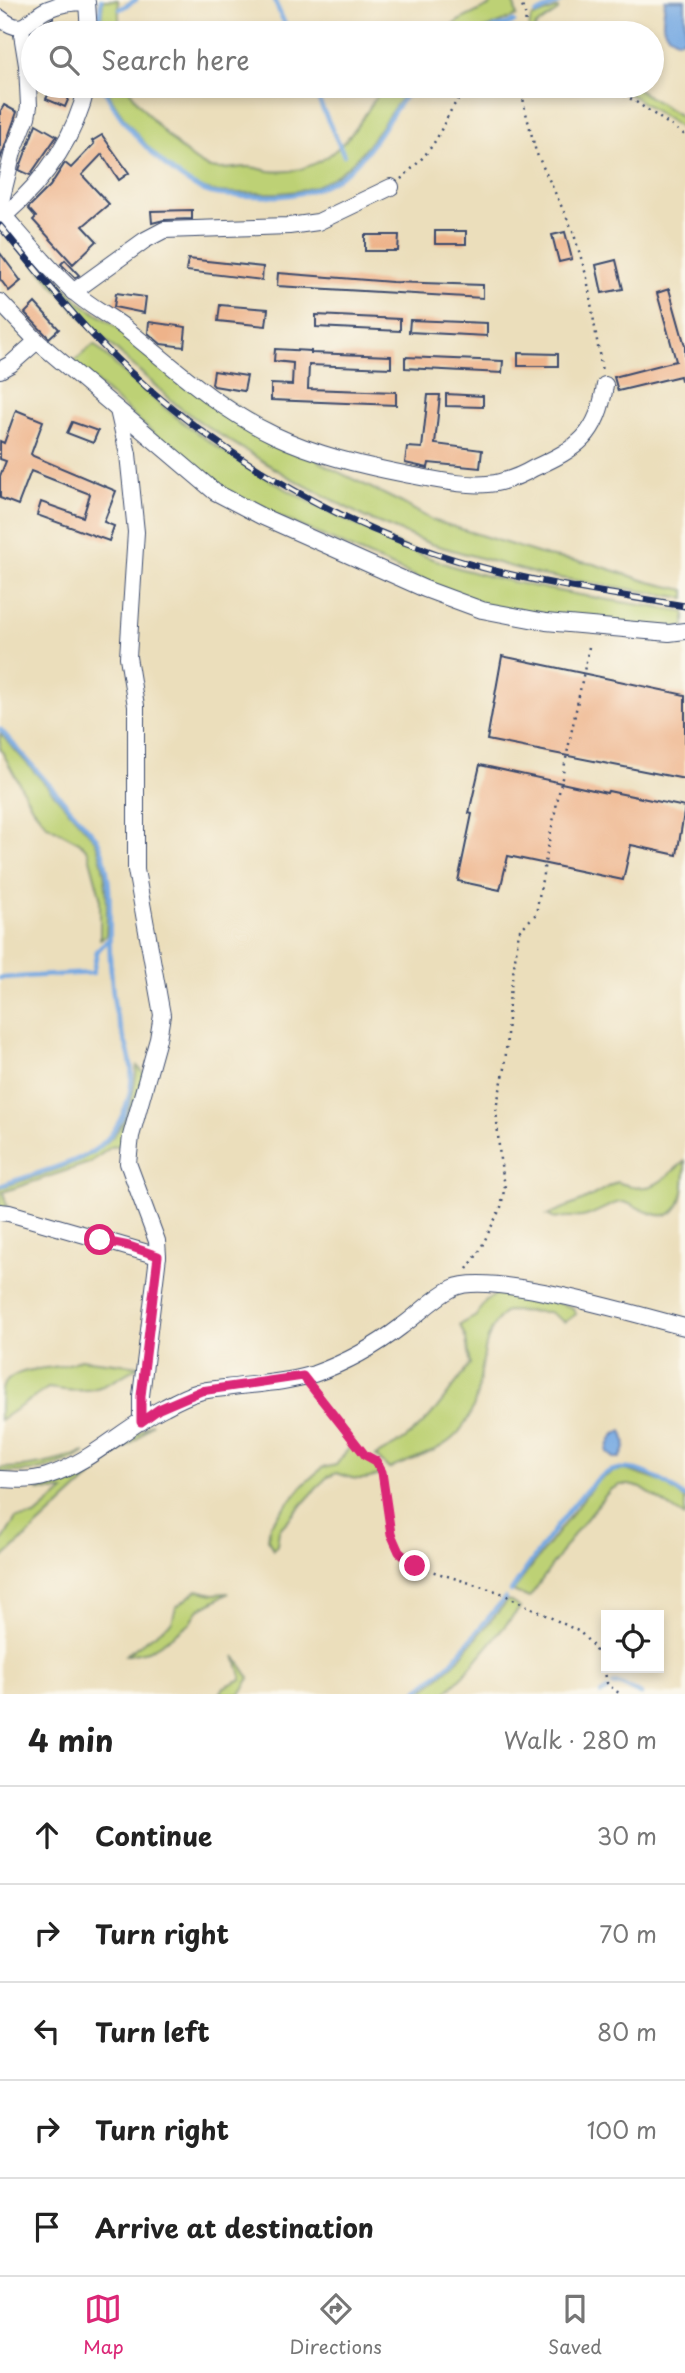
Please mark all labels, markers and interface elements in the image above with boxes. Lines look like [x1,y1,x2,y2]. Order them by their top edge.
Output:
search box [21,21,664,98]
text: Search here [101,40,250,79]
icon: search [45,41,83,79]
route start [84,1224,115,1255]
route end [399,1550,430,1581]
map controls [601,1610,664,1673]
button: locate [601,1610,664,1673]
text: 4 min [28,1717,114,1762]
text: Walk · 280 m [504,1722,657,1757]
icon: ahead [28,1816,66,1854]
text: Continue [95,1816,212,1855]
text: 30 m [596,1818,657,1853]
icon: right [28,1914,66,1952]
text: Turn right [95,1914,229,1953]
text: 70 m [599,1916,657,1951]
icon: left [28,2012,66,2050]
text: Turn left [95,2012,210,2051]
text: 80 m [597,2014,657,2049]
icon: right [28,2110,66,2148]
text: Turn right [95,2110,229,2149]
text: 100 m [587,2112,657,2147]
icon: arrive [28,2208,66,2246]
text: Arrive at destination [95,2208,374,2247]
tab: Map [83,2290,124,2360]
tab: Directions [290,2290,382,2360]
tab: Saved [548,2290,602,2360]

